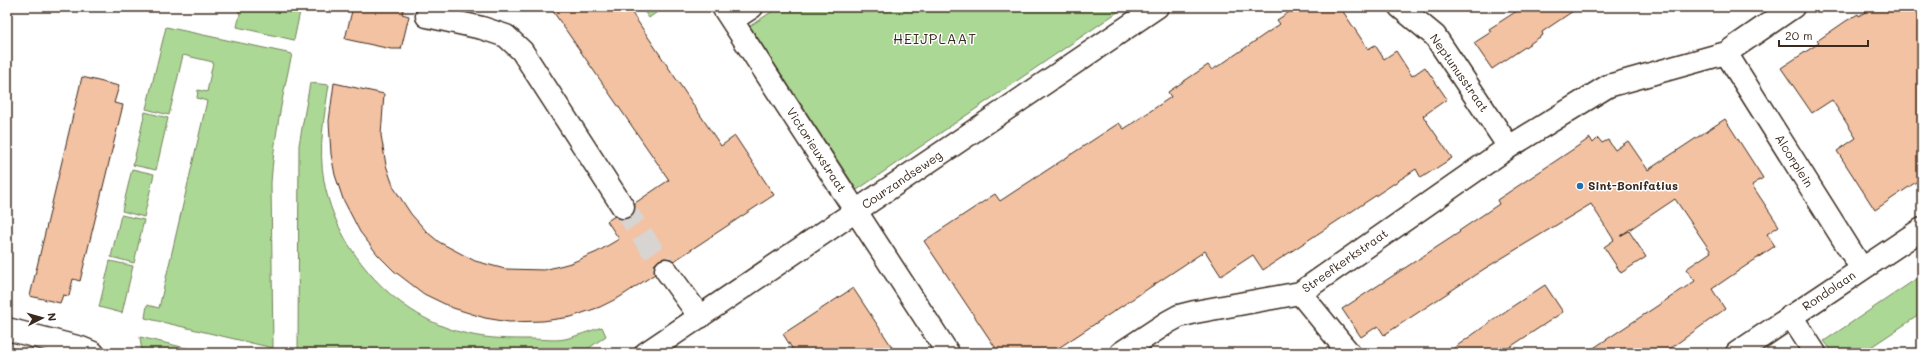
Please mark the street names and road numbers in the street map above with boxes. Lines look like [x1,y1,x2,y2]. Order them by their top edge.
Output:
street label: Neptunusstraat [1427,30,1493,115]
street label: Victorieuxstraat [783,104,850,195]
street label: Alcorplein [1772,131,1817,190]
street label: Courzandseweg [858,146,945,212]
street label: Streefkerkstraat [1298,225,1390,296]
street label: Rondolaan [1799,267,1858,314]

